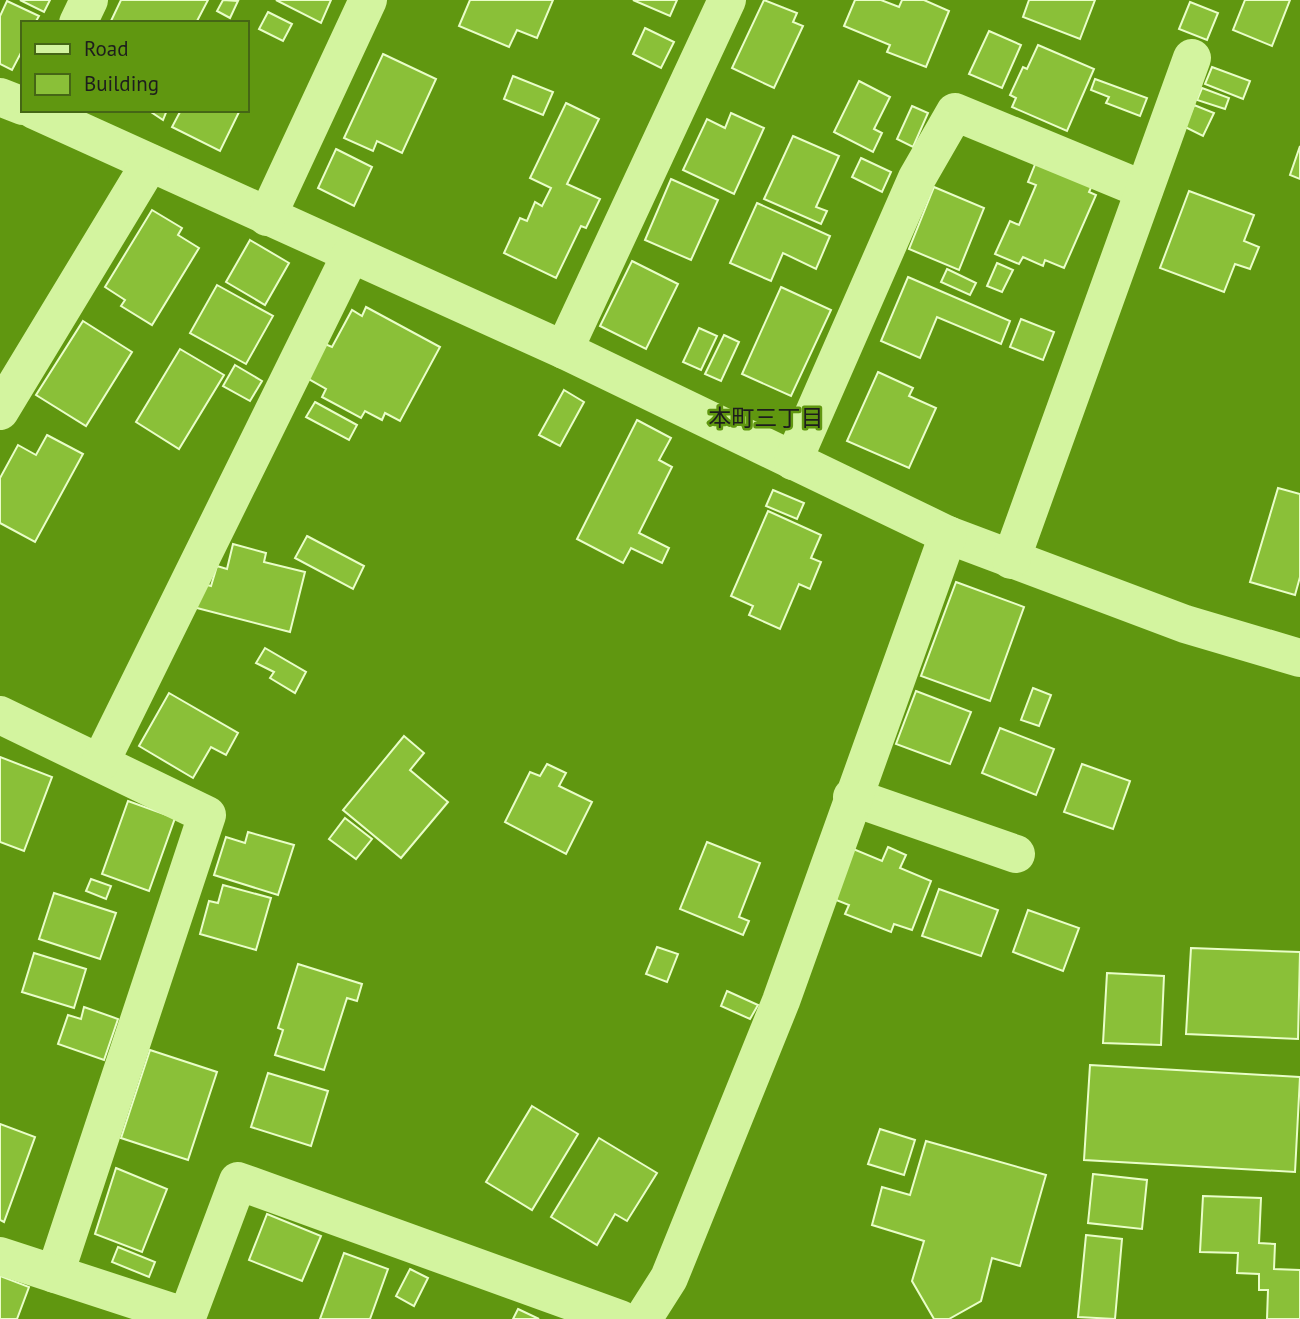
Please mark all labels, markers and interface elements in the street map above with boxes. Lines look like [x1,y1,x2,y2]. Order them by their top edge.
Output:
legend [21,21,248,112]
text: Road [84,35,128,62]
text: Building [84,70,159,97]
district label: 本町三丁目 [709,403,824,432]

